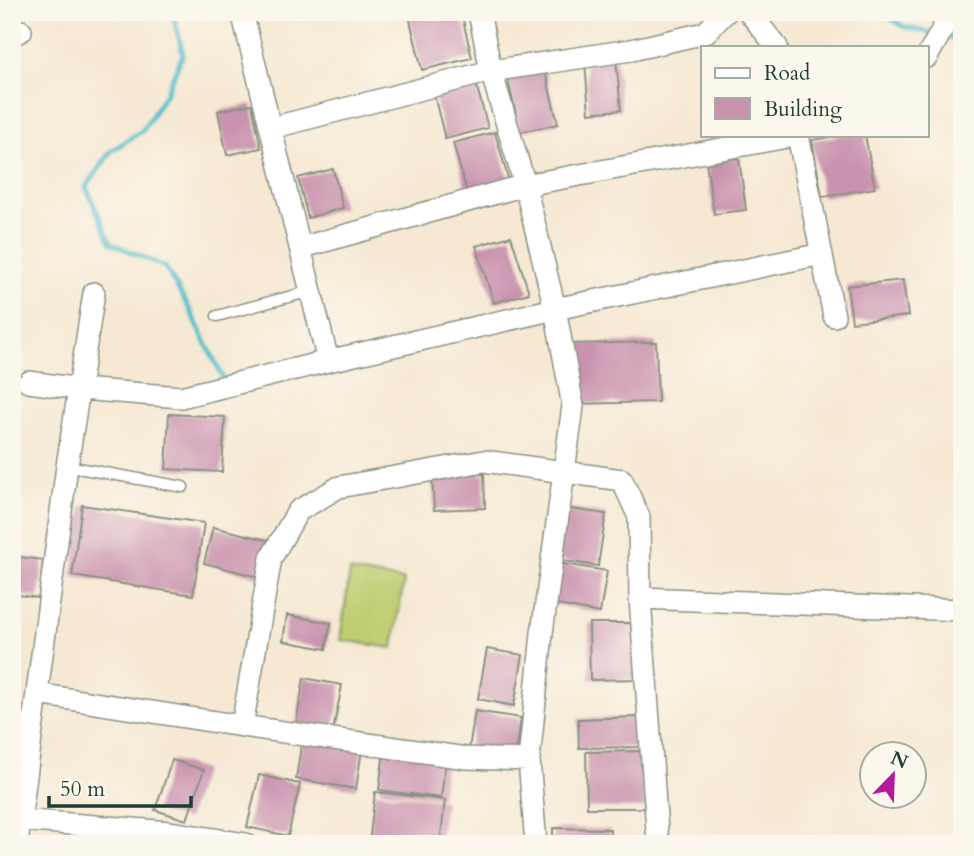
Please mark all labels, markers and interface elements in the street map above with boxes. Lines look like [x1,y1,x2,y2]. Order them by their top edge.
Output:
legend [701,46,928,136]
text: Road [764,59,810,88]
text: Building [764,95,842,124]
north arrow [858,740,928,810]
text: N [887,745,912,776]
scale bar [49,765,191,809]
text: 50 m [60,775,105,804]

